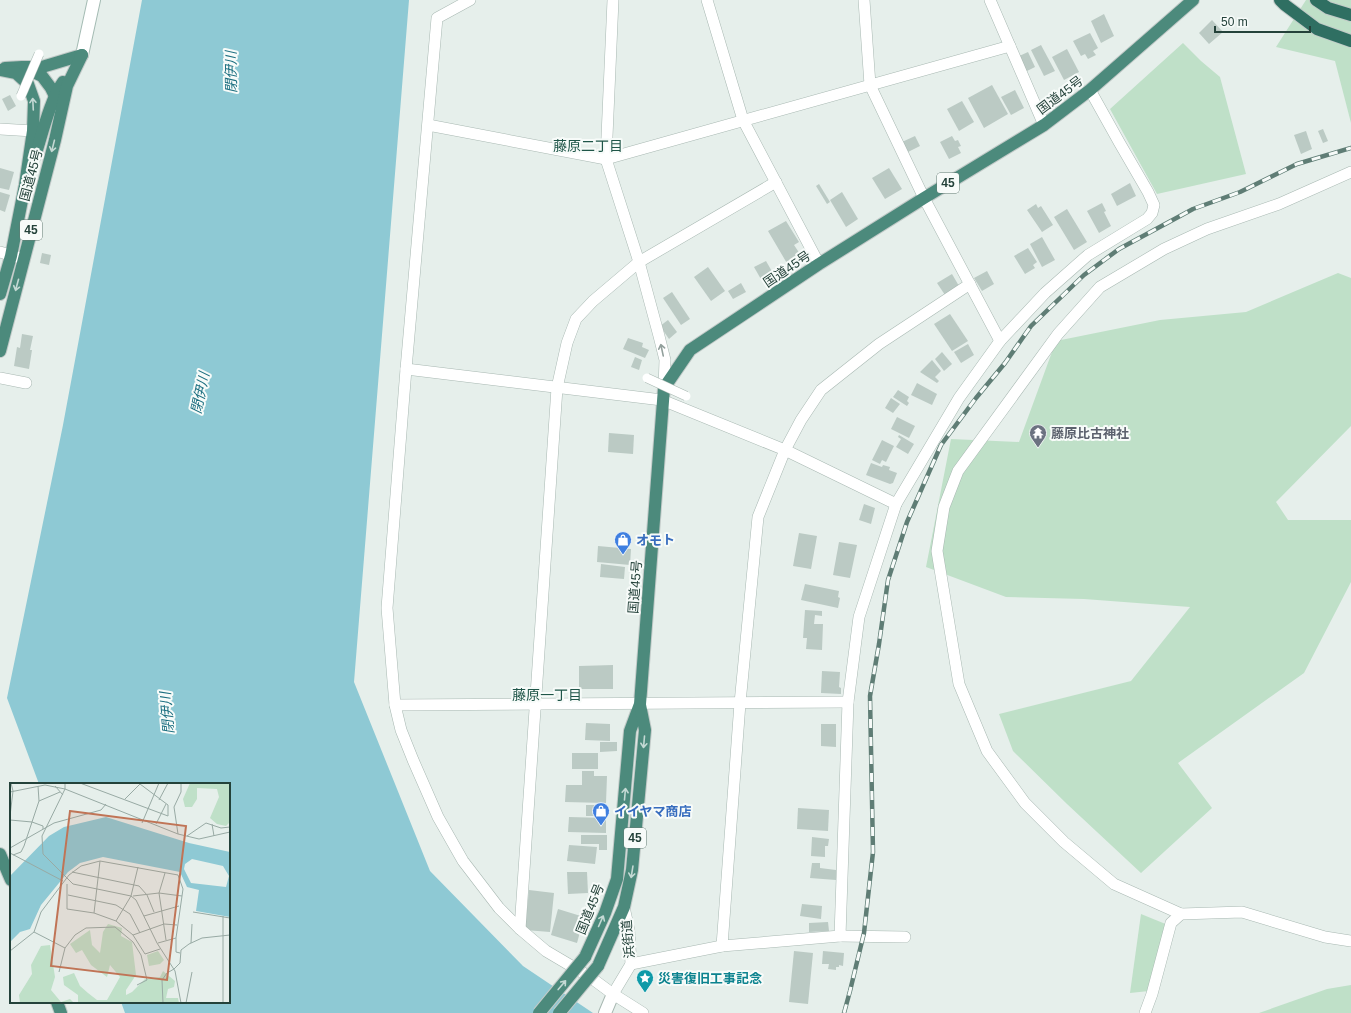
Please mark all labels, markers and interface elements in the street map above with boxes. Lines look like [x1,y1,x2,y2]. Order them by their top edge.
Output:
scale bar [1215,8,1310,34]
text: 50 m [1221,15,1248,29]
water label: 閉伊川 [223,49,239,93]
street label: 国道45号 [1034,73,1086,117]
one-way arrow [30,98,37,111]
district label: 藤原二丁目 [553,138,623,154]
one-way arrow [49,139,56,152]
street label: 国道45号 [17,147,45,203]
road number: 45 [937,173,959,193]
road number: 45 [20,220,42,240]
street label: 国道45号 [761,248,813,290]
one-way arrow [13,279,20,292]
one-way arrow [658,344,666,357]
water label: 閉伊川 [188,369,213,415]
temple icon: 藤原比古神社 [1028,423,1048,448]
place label: 藤原比古神社 [1051,426,1129,441]
shop icon: オモト [613,530,633,555]
place label: オモト [636,533,675,548]
street label: 国道45号 [626,560,644,614]
district label: 藤原一丁目 [512,687,582,703]
water label: 閉伊川 [157,689,177,735]
one-way arrow [640,735,648,748]
inset map [10,783,230,1003]
one-way arrow [621,788,628,801]
shop icon: イイヤマ商店 [591,801,611,826]
place label: イイヤマ商店 [614,804,692,819]
road number: 45 [624,828,646,848]
one-way arrow [627,865,635,878]
street label: 国道45号 [573,881,607,937]
one-way arrow [598,915,605,927]
street label: 浜街道 [619,919,637,959]
place icon: 災害復旧工事記念 [635,968,655,993]
place label: 災害復旧工事記念 [658,971,762,986]
one-way arrow [558,979,567,990]

